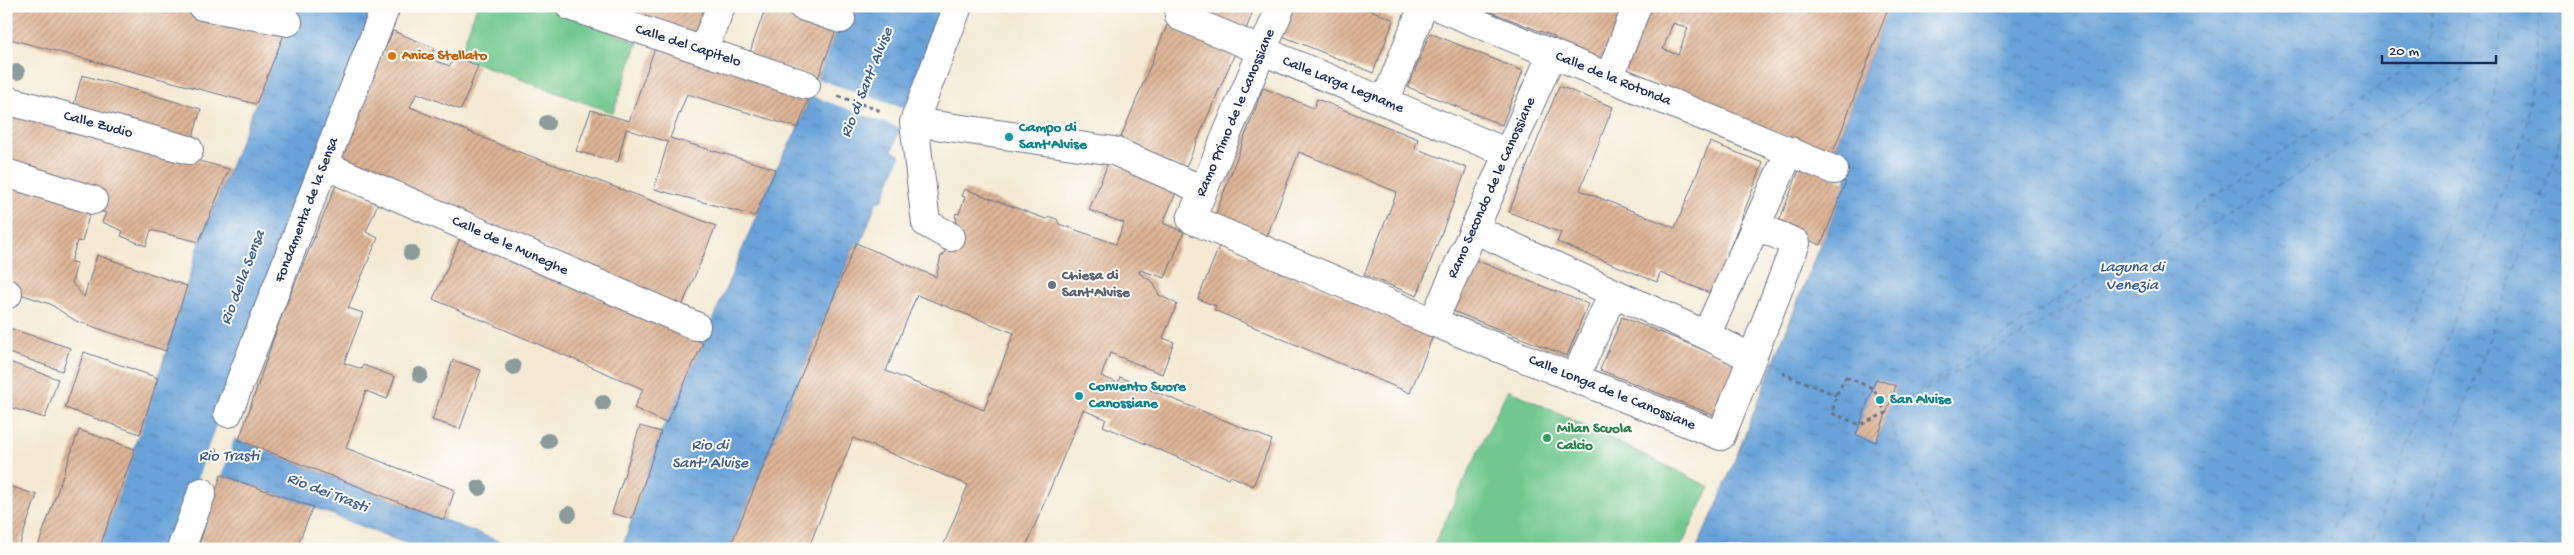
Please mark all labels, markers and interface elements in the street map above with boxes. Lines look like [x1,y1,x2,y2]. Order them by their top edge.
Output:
street label: Calle del Capitelo [633,20,743,72]
water label: Rio di Sant' Alvise [837,25,899,141]
street label: Ramo Primo de le Canossiane [1192,26,1280,200]
scale bar [2382,32,2495,64]
text: 20 m [2389,43,2419,61]
place label: Anice Stellato [401,47,487,65]
street label: Calle de la Rotonda [1552,48,1674,111]
marker: Anice Stellato [386,50,398,62]
street label: Calle Larga Legname [1280,52,1407,118]
street label: Ramo Secondo de le Canossiane [1444,94,1540,281]
street label: Calle Zudio [61,107,135,143]
place label: Campo di Sant'Alvise [1018,119,1088,154]
marker: Campo di Sant'Alvise [1003,131,1015,143]
street label: Fondamenta de la Sensa [271,134,343,286]
street label: Calle de le Muneghe [449,212,571,280]
water label: Rio della Sensa [217,227,271,328]
water label: Laguna di Venezia [2100,259,2166,296]
place label: Chiesa di Sant'Alvise [1061,267,1131,302]
marker: Chiesa di Sant'Alvise [1046,279,1058,291]
street label: Calle Longa de le Canossiane [1526,351,1698,435]
place label: Convento Suore Canossiane [1088,378,1187,413]
marker: Convento Suore Canossiane [1073,390,1085,402]
place label: San Alvise [1890,391,1953,409]
marker: San Alvise [1874,394,1886,406]
place label: Milan Scuola Calcio [1556,420,1632,455]
marker: Milan Scuola Calcio [1541,432,1553,444]
water label: Rio di Sant' Alvise [672,437,749,474]
water label: Rio Trasti [199,448,261,467]
water label: Rio dei Trasti [284,470,372,519]

